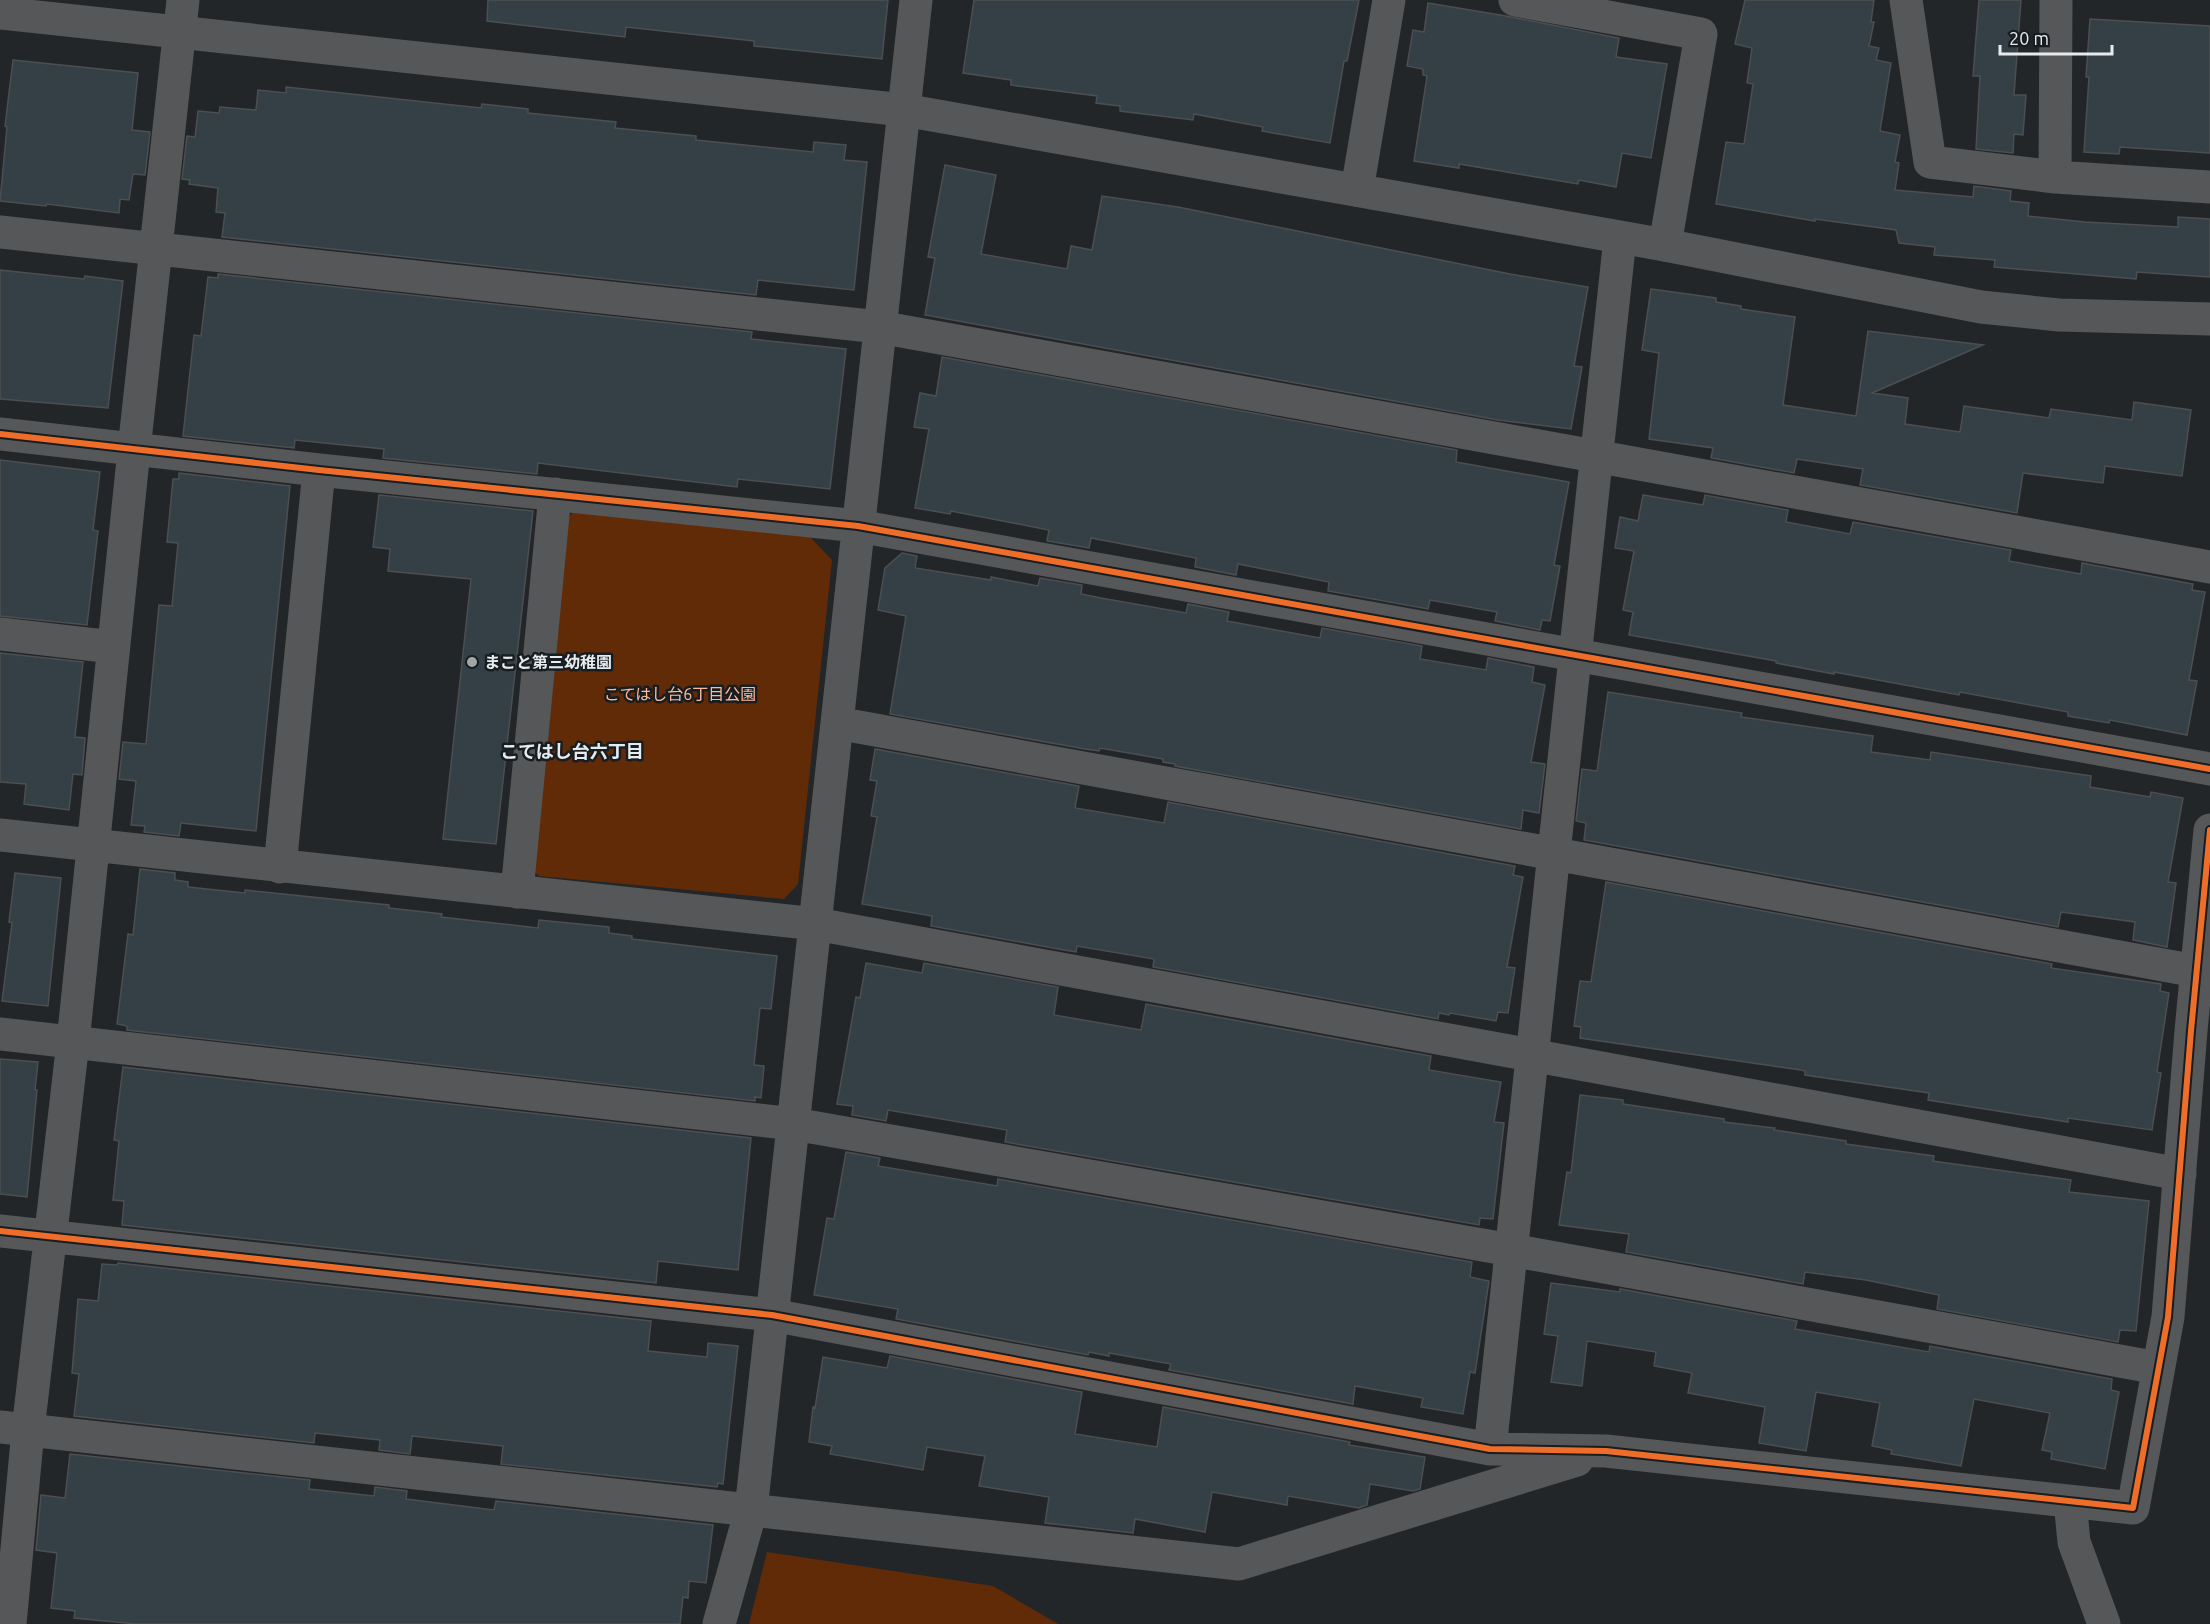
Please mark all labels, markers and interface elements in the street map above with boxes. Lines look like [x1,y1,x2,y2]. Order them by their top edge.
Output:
scale bar [2000,18,2112,56]
text: 20 m [2009,28,2049,48]
place label: まこと第三幼稚園 [484,653,612,671]
marker: まこと第三幼稚園 [465,655,479,669]
park label: こてはし台6丁目公園 [604,685,756,703]
district label: こてはし台六丁目 [500,741,644,761]

